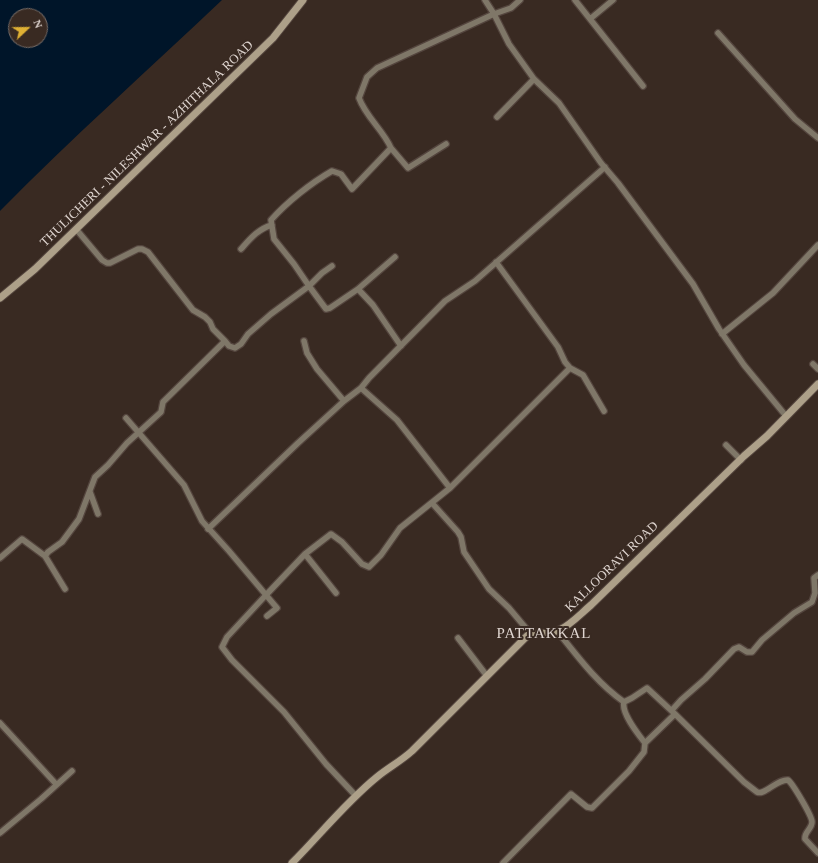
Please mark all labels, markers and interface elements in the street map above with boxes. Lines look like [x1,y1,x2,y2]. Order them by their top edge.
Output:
north arrow [8,8,48,48]
text: N [31,18,45,30]
street label: THULICHERI - NILESHWAR - AZHITHALA ROAD [37,38,257,250]
street label: KALLOORAVI ROAD [562,518,662,616]
district label: PATTAKKAL [497,625,591,643]

